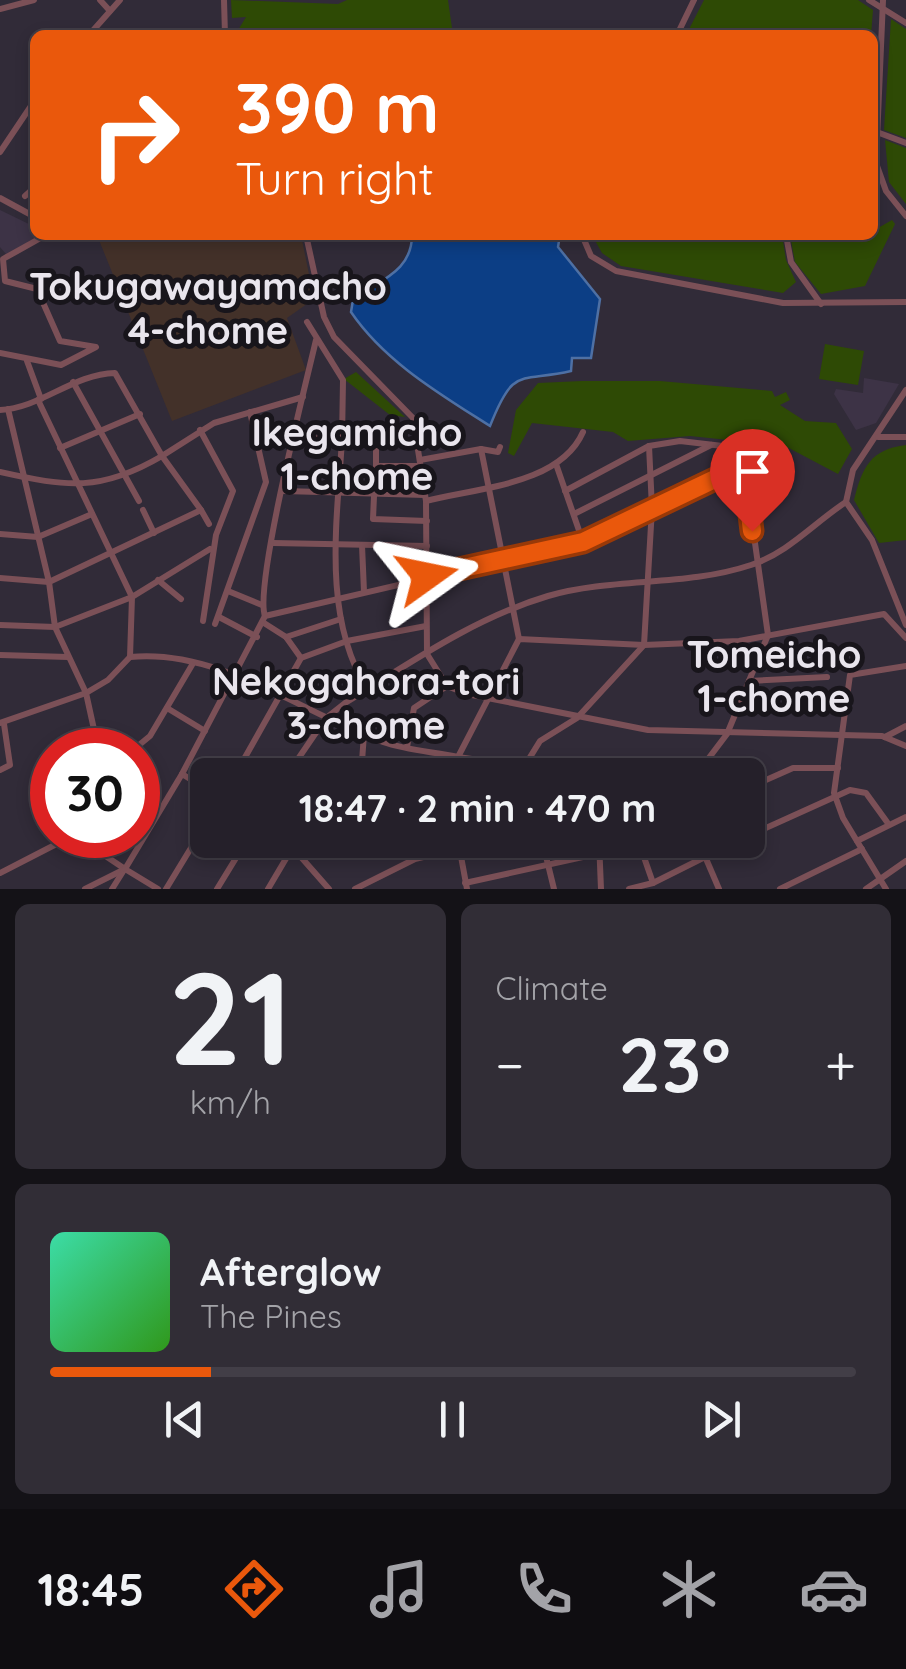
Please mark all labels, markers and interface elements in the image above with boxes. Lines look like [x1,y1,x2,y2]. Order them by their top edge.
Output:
text: 390 m [235,63,439,151]
icon: right [70,70,200,200]
text: Turn right [235,150,434,206]
district label: Tokugawayamacho 4-chome [29,262,387,354]
district label: Ikegamicho 1-chome [251,408,463,500]
pin [710,429,795,532]
icon: arrive [725,444,780,499]
position arrow [375,524,479,628]
district label: Tomeicho 1-chome [686,630,862,722]
district label: Nekogahora-tori 3-chome [212,657,520,749]
speed limit sign: 30 [30,728,160,858]
text: 18:47 · 2 min · 470 m [299,784,656,832]
text: 21 [168,935,293,1098]
text: Climate [496,968,608,1008]
text: 23° [618,1017,731,1111]
text: − [496,1030,524,1099]
text: + [825,1030,856,1099]
text: km/h [190,1082,271,1122]
text: Afterglow [200,1248,382,1296]
text: The Pines [200,1296,342,1336]
icon: previous [157,1392,212,1447]
icon: pause [425,1392,480,1447]
icon: next [694,1392,749,1447]
icon: directions [219,1554,289,1624]
icon: music [364,1554,434,1624]
icon: phone [509,1554,579,1624]
icon: climate [654,1554,724,1624]
icon: car [799,1554,869,1624]
text: 18:45 [37,1561,144,1617]

